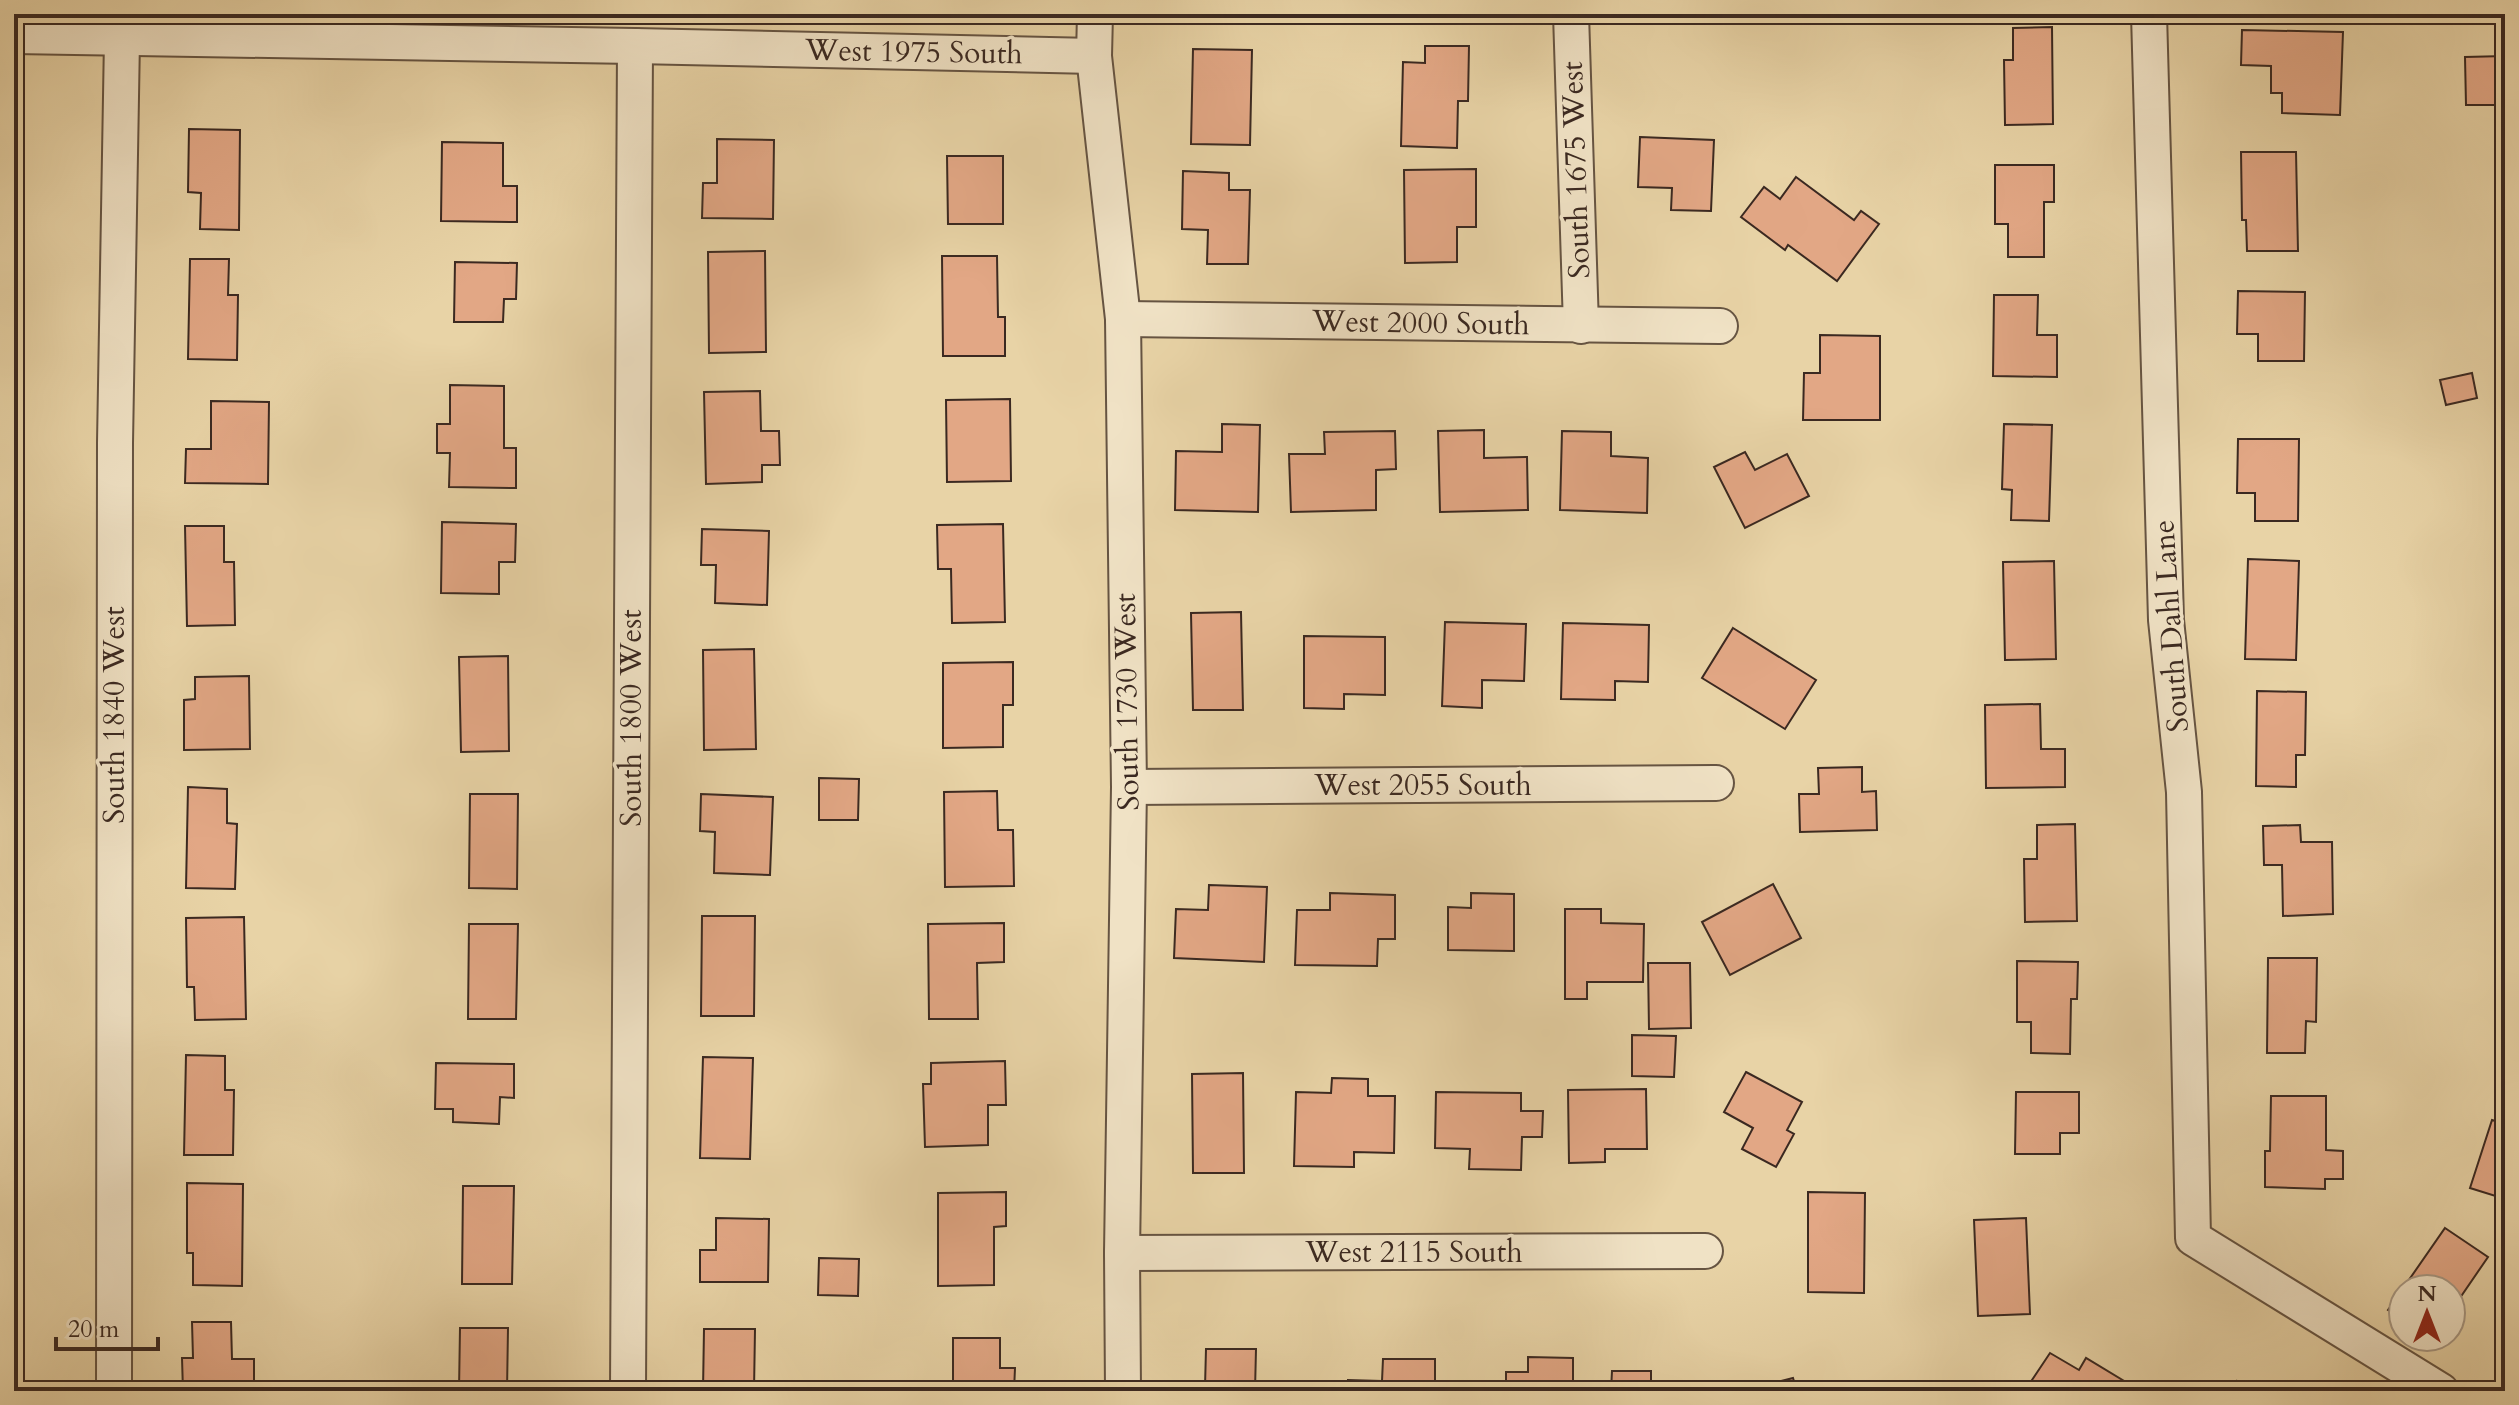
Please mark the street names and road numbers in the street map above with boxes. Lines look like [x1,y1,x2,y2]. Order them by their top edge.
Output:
street label: West 1975 South [804,30,1024,74]
street label: South 1675 West [1552,60,1600,279]
street label: West 2000 South [1311,301,1531,345]
street label: South Dahl Lane [2143,518,2199,734]
street label: South 1730 West [1105,592,1149,811]
street label: South 1840 West [94,606,135,824]
street label: South 1800 West [611,609,652,827]
street label: West 2055 South [1313,765,1532,806]
street label: West 2115 South [1304,1232,1523,1273]

